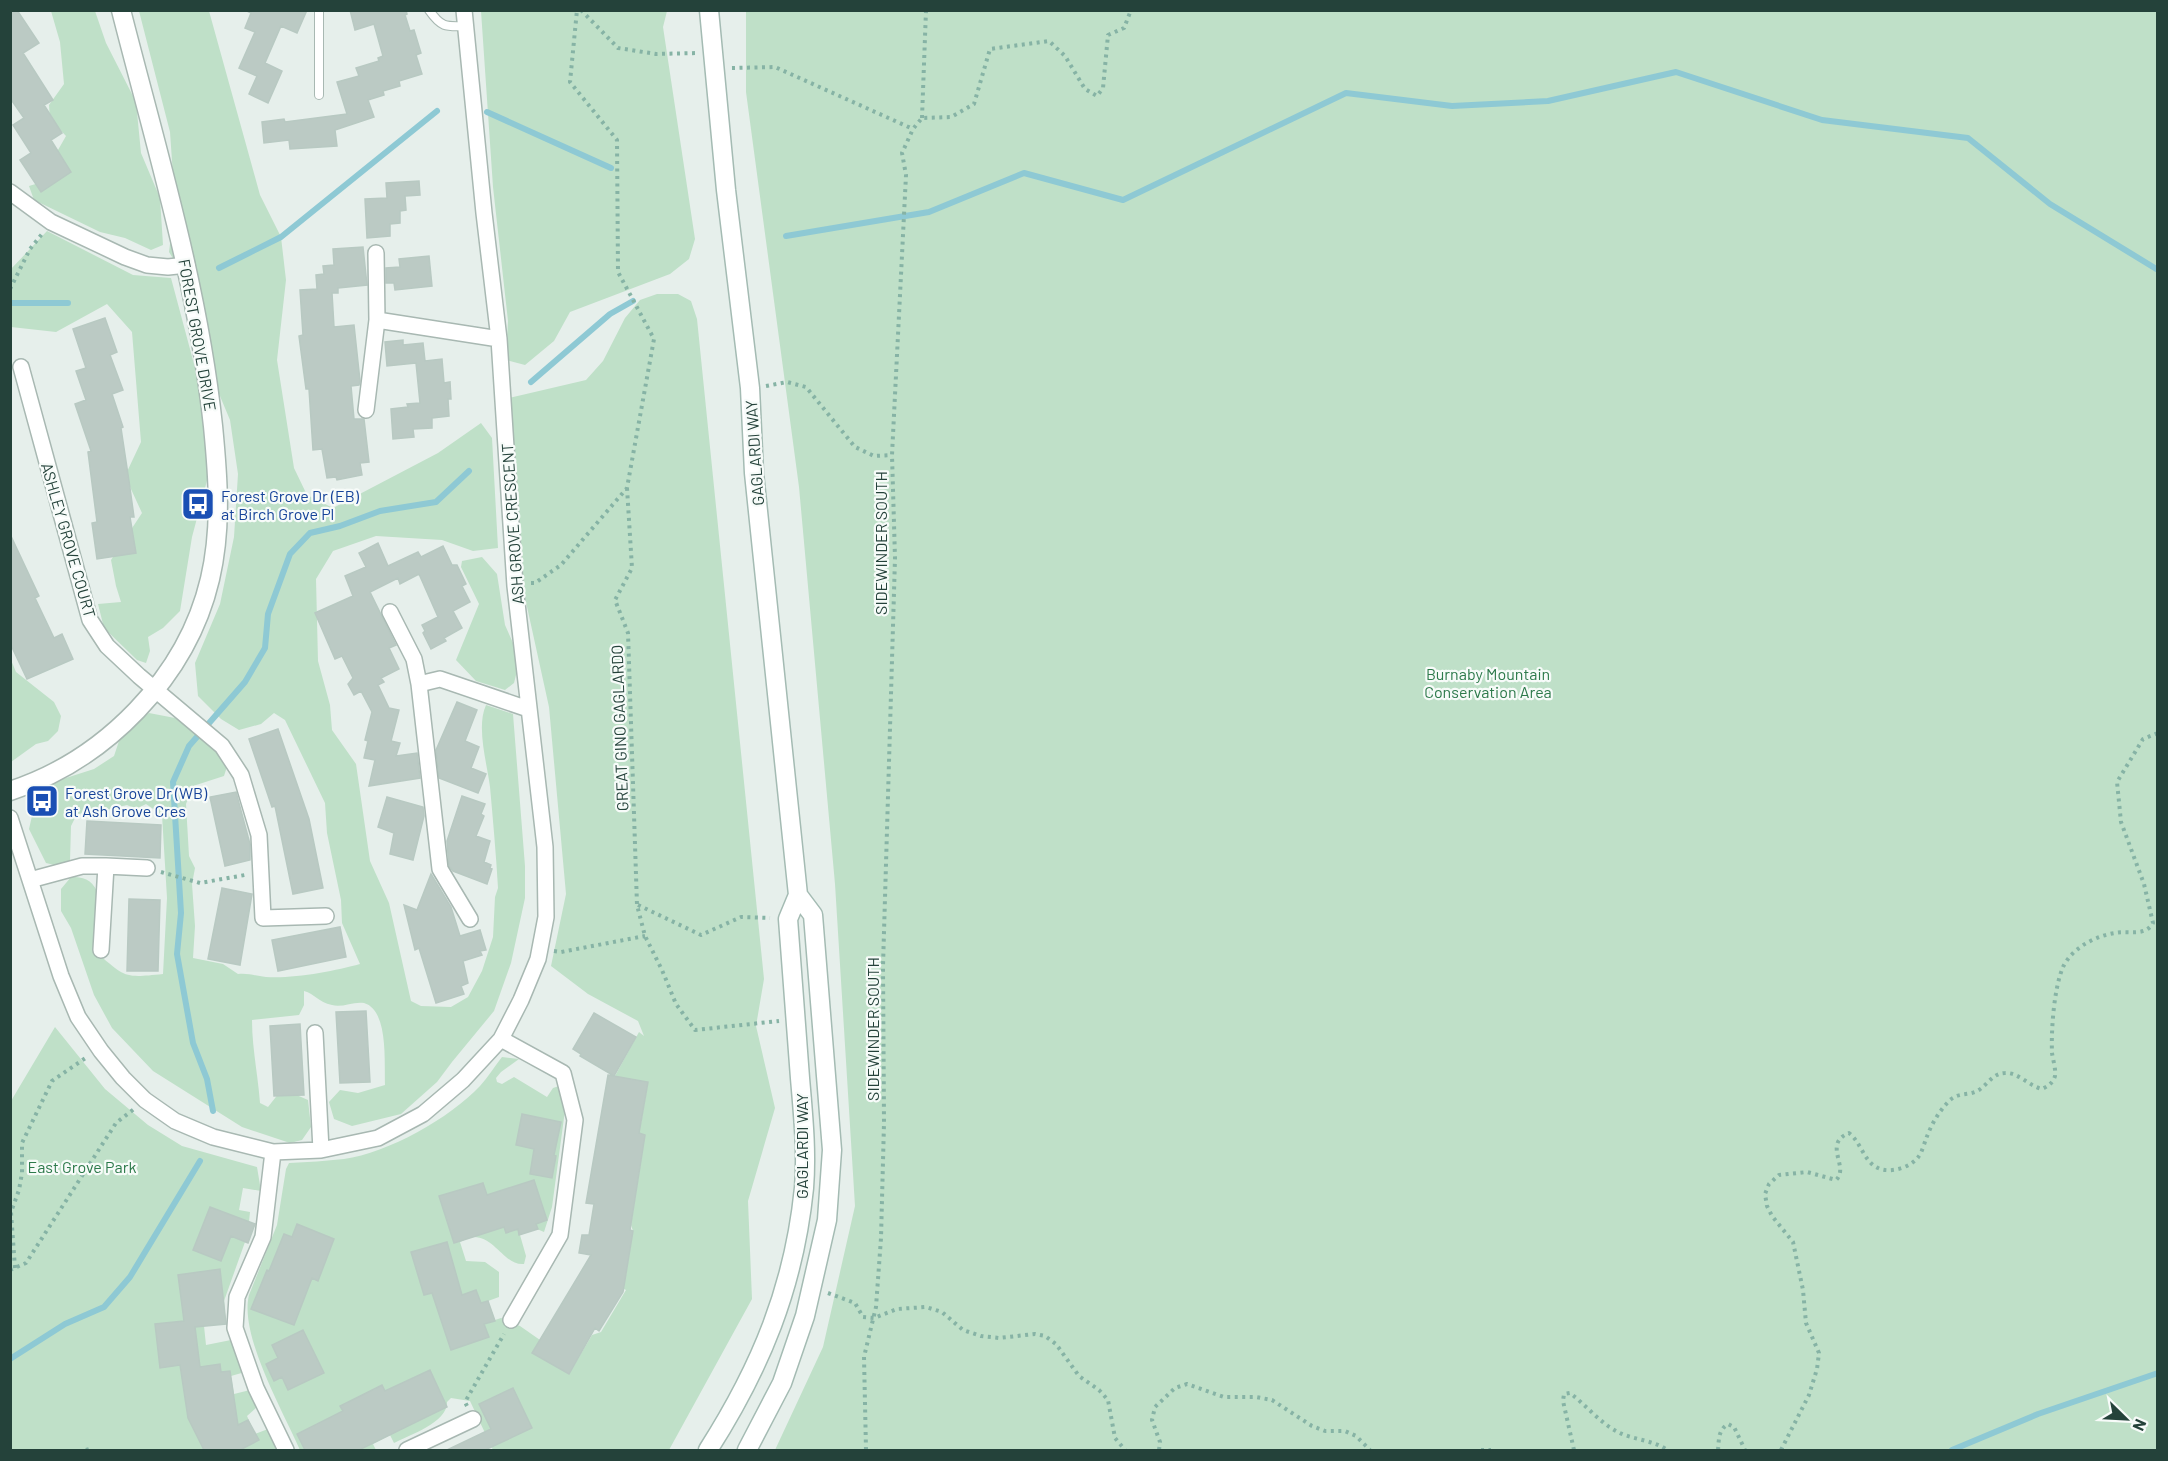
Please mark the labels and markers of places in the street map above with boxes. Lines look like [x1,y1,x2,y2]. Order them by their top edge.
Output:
bus stop icon: Forest Grove Dr (EB) at Birch Grove Pl [180,486,216,522]
place label: Forest Grove Dr (EB) at Birch Grove Pl [221,486,360,523]
bus stop icon: Forest Grove Dr (WB) at Ash Grove Cres [24,783,60,819]
place label: Forest Grove Dr (WB) at Ash Grove Cres [65,783,208,820]

